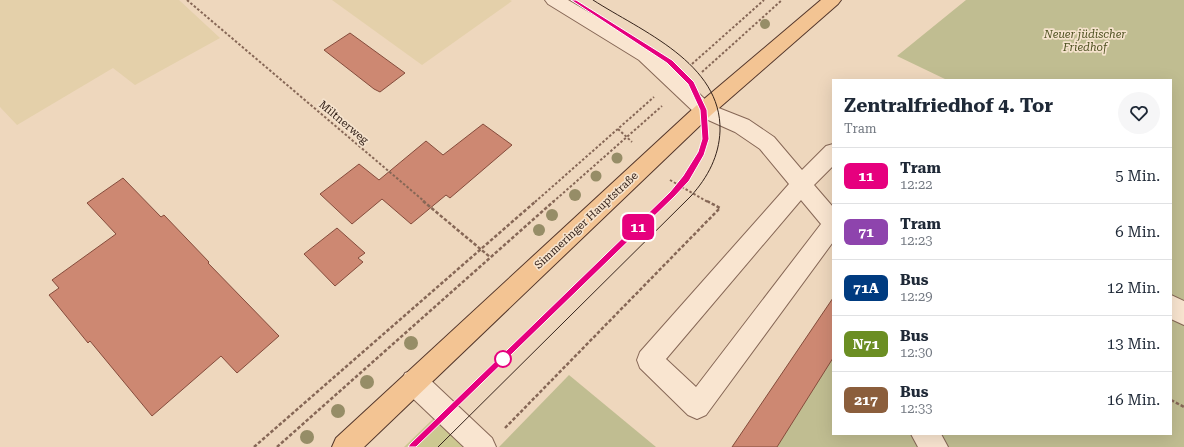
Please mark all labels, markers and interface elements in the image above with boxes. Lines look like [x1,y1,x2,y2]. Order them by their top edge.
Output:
park label: Neuer jüdischer Friedhof [1043,28,1126,54]
button: heart [1118,92,1160,134]
text: Zentralfriedhof 4. Tor [844,94,1053,117]
street label: Miltnerweg [316,98,372,147]
text: Tram [844,121,877,136]
text: Tram [900,159,941,177]
text: 5 Min. [1115,167,1160,185]
text: 11 [858,168,874,184]
street label: Simmeringer Hauptstraße [532,169,641,272]
text: 12:22 [900,177,932,192]
line badge: 11 [620,214,656,240]
text: Tram [900,215,941,233]
text: 11 [630,219,646,235]
text: 6 Min. [1115,223,1160,241]
text: 71 [858,224,874,240]
text: 12:23 [900,233,932,248]
text: Bus [900,271,928,289]
text: 12 Min. [1107,279,1160,297]
text: 71A [853,280,879,296]
text: 12:29 [900,289,932,304]
text: Bus [900,327,928,345]
text: 13 Min. [1107,335,1160,353]
text: N71 [853,336,879,352]
text: 12:30 [900,345,932,360]
unlabelled marker [494,350,512,368]
text: Bus [900,383,928,401]
text: 16 Min. [1107,391,1160,409]
text: 217 [854,392,878,408]
text: 12:33 [900,401,932,416]

